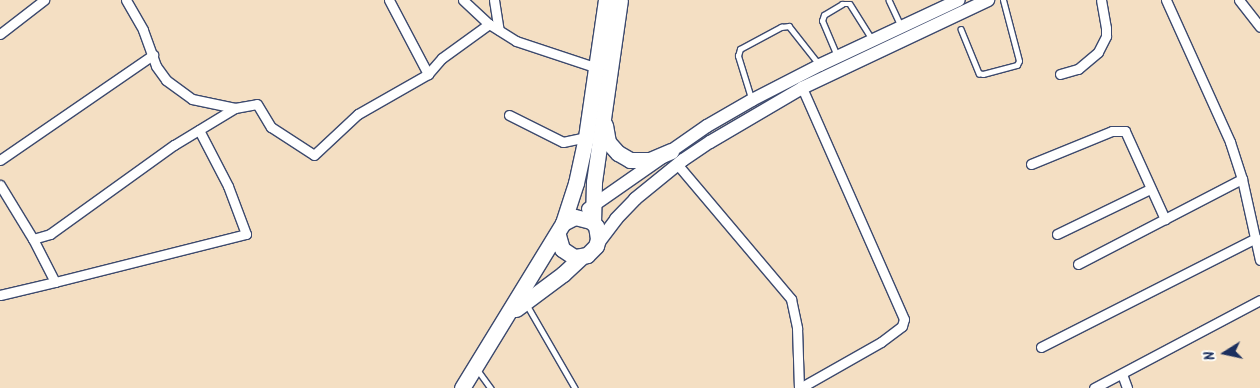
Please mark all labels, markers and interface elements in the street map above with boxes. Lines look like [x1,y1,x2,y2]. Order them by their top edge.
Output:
north arrow [1200,328,1250,378]
text: N [1199,349,1222,362]

